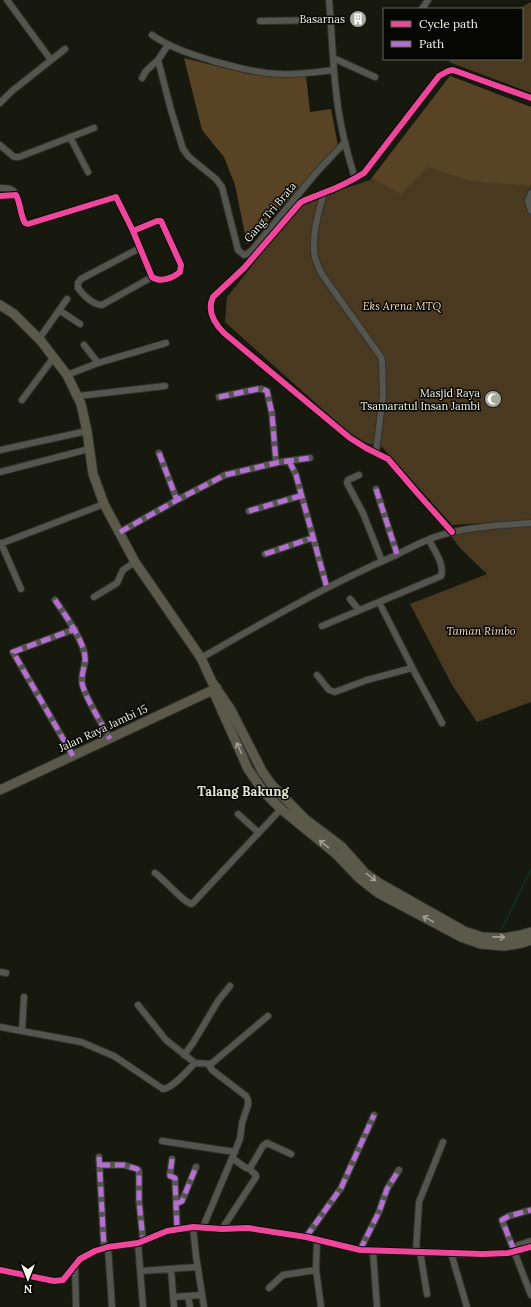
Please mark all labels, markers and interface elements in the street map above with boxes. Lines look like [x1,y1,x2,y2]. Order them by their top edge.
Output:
legend [383,8,523,60]
building icon: Basarnas [348,9,368,29]
place label: Basarnas [300,12,345,26]
text: Cycle path [419,16,478,31]
text: Path [419,36,444,51]
street label: Gang Tri Brata [241,179,299,245]
park label: Eks Arena MTQ [363,299,442,313]
place label: Masjid Raya Tsamaratul Insan Jambi [360,386,480,413]
mosque icon: Masjid Raya Tsamaratul Insan Jambi [483,389,503,409]
park label: Taman Rimbo [446,624,516,638]
street label: Jalan Raya Jambi 15 [55,701,150,755]
one-way arrow [235,743,242,755]
district label: Talang Bakung [197,783,289,800]
one-way arrow [319,840,329,849]
one-way arrow [365,873,376,881]
one-way arrow [423,915,435,923]
one-way arrow [492,933,505,941]
north arrow [8,1259,48,1299]
text: N [23,1282,32,1296]

